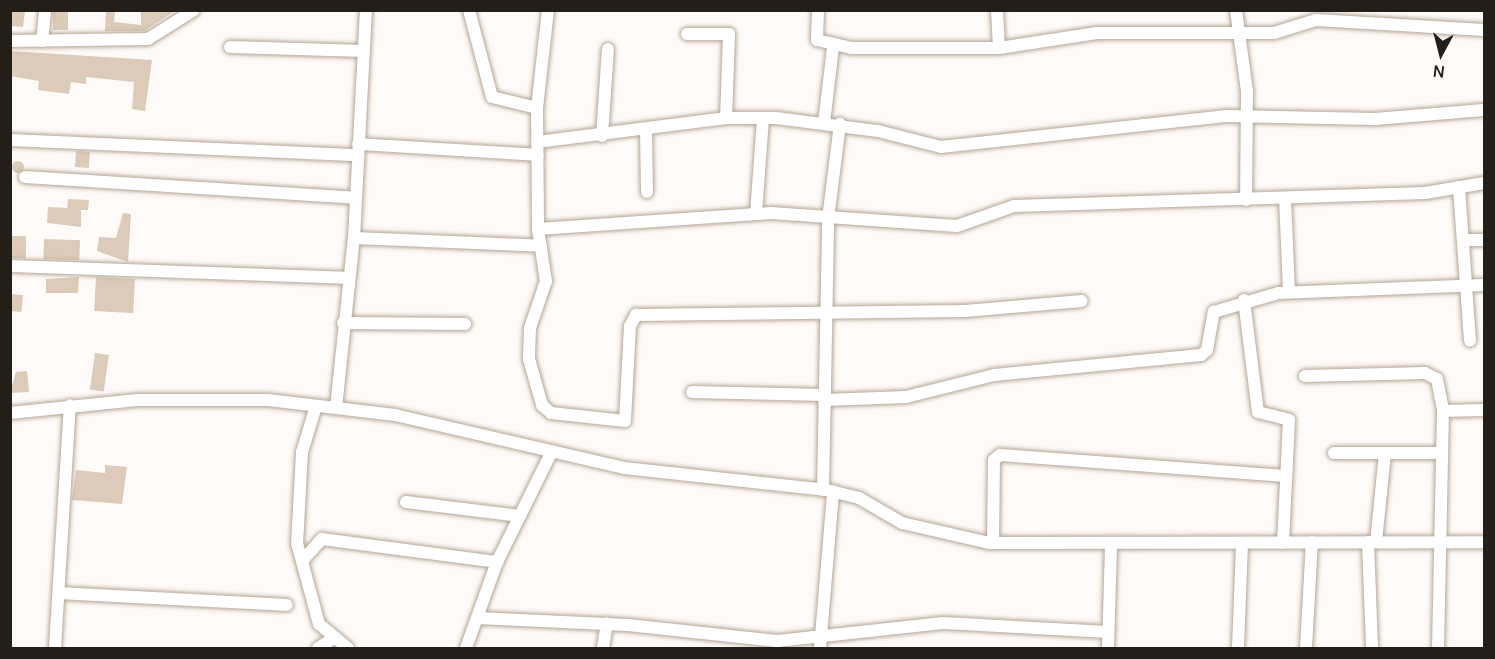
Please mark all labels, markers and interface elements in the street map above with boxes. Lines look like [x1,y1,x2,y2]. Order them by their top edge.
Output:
north arrow [1411,24,1471,84]
text: N [1432,60,1446,83]

